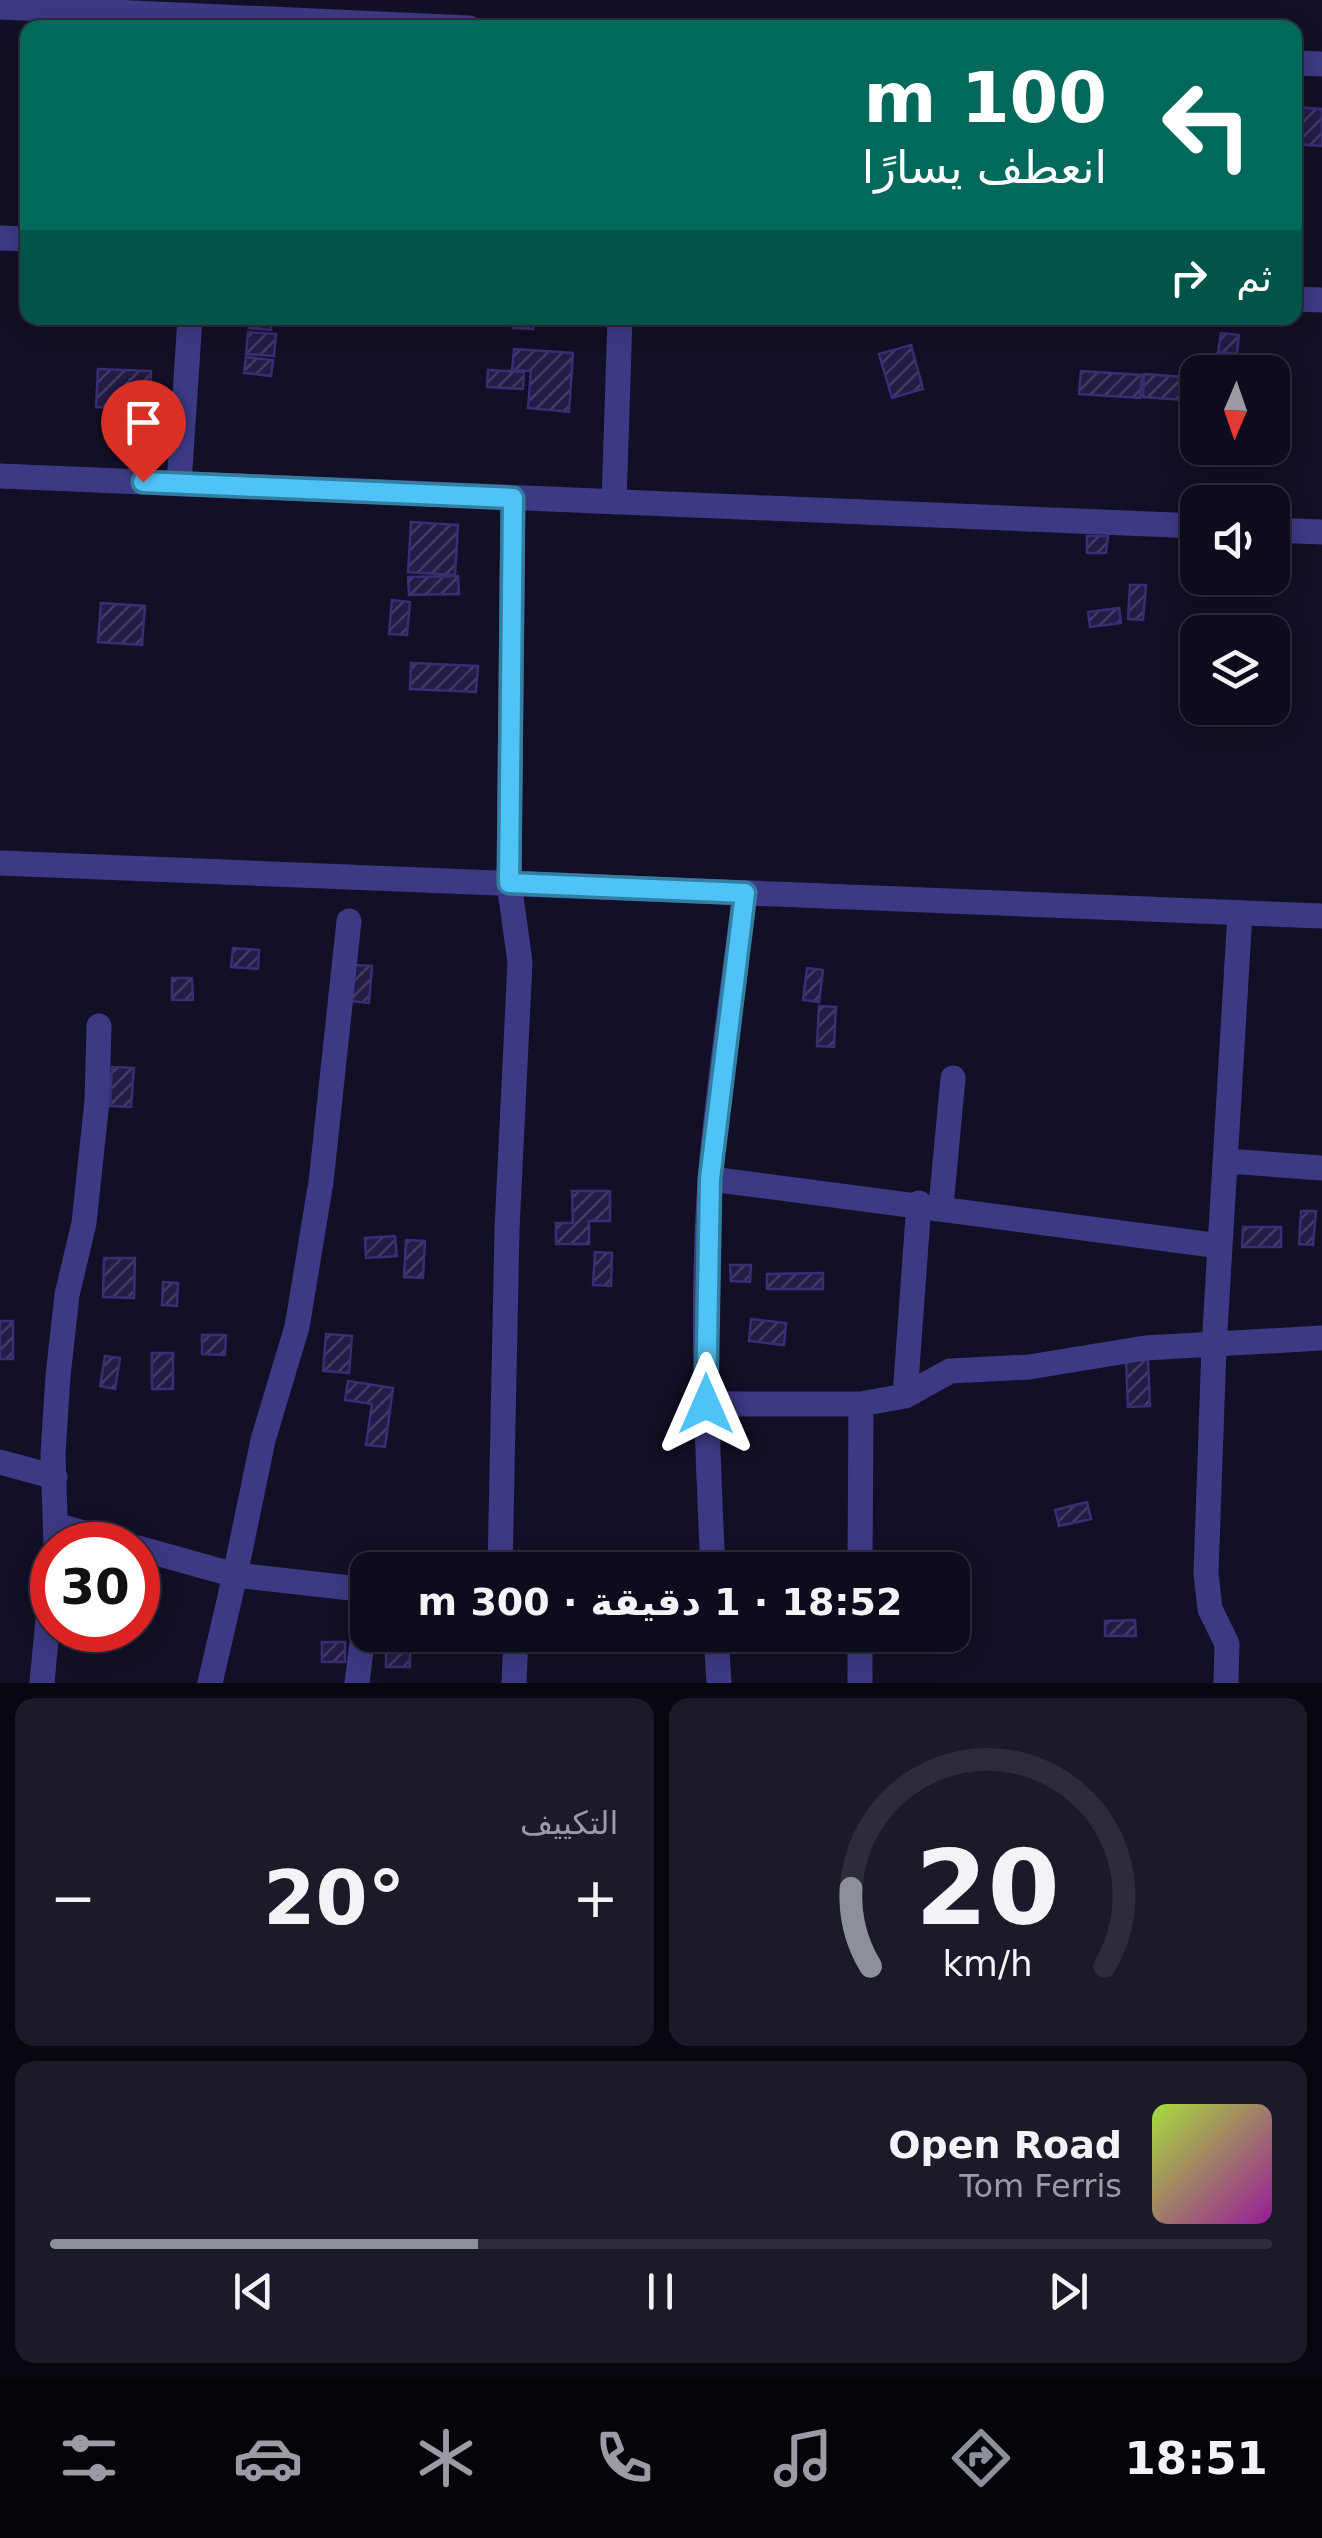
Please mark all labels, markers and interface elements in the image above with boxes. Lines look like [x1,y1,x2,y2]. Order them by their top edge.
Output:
text: 100 m [864,57,1107,139]
icon: left [1142,60,1272,190]
text: انعطف يسارًا [862,141,1107,194]
icon: right [1161,250,1216,305]
text: ثم [1236,256,1272,300]
north arrow [1180,355,1290,465]
map controls [1180,355,1290,725]
pin [101,380,186,483]
icon: arrive [116,395,171,450]
button: sound [1180,485,1290,595]
button: layers [1180,615,1290,725]
position arrow [654,1352,758,1456]
speed limit sign: 30 [30,1522,160,1652]
text: 18:52 · 1 دقيقة · 300 m [418,1580,902,1624]
text: التكييف [520,1804,619,1842]
text: 20 [915,1827,1060,1949]
text: 20° [263,1854,405,1942]
text: − [50,1866,96,1930]
text: + [572,1866,619,1930]
text: km/h [943,1943,1033,1984]
text: Open Road [888,2123,1122,2167]
text: Tom Ferris [959,2167,1122,2205]
icon: previous [226,2264,281,2319]
icon: pause [633,2264,688,2319]
icon: next [1041,2264,1096,2319]
icon: filters [54,2423,124,2493]
icon: car [233,2423,303,2493]
icon: climate [411,2423,481,2493]
icon: phone [589,2423,659,2493]
icon: music [768,2423,838,2493]
icon: directions [946,2423,1016,2493]
text: 18:51 [1125,2432,1268,2485]

